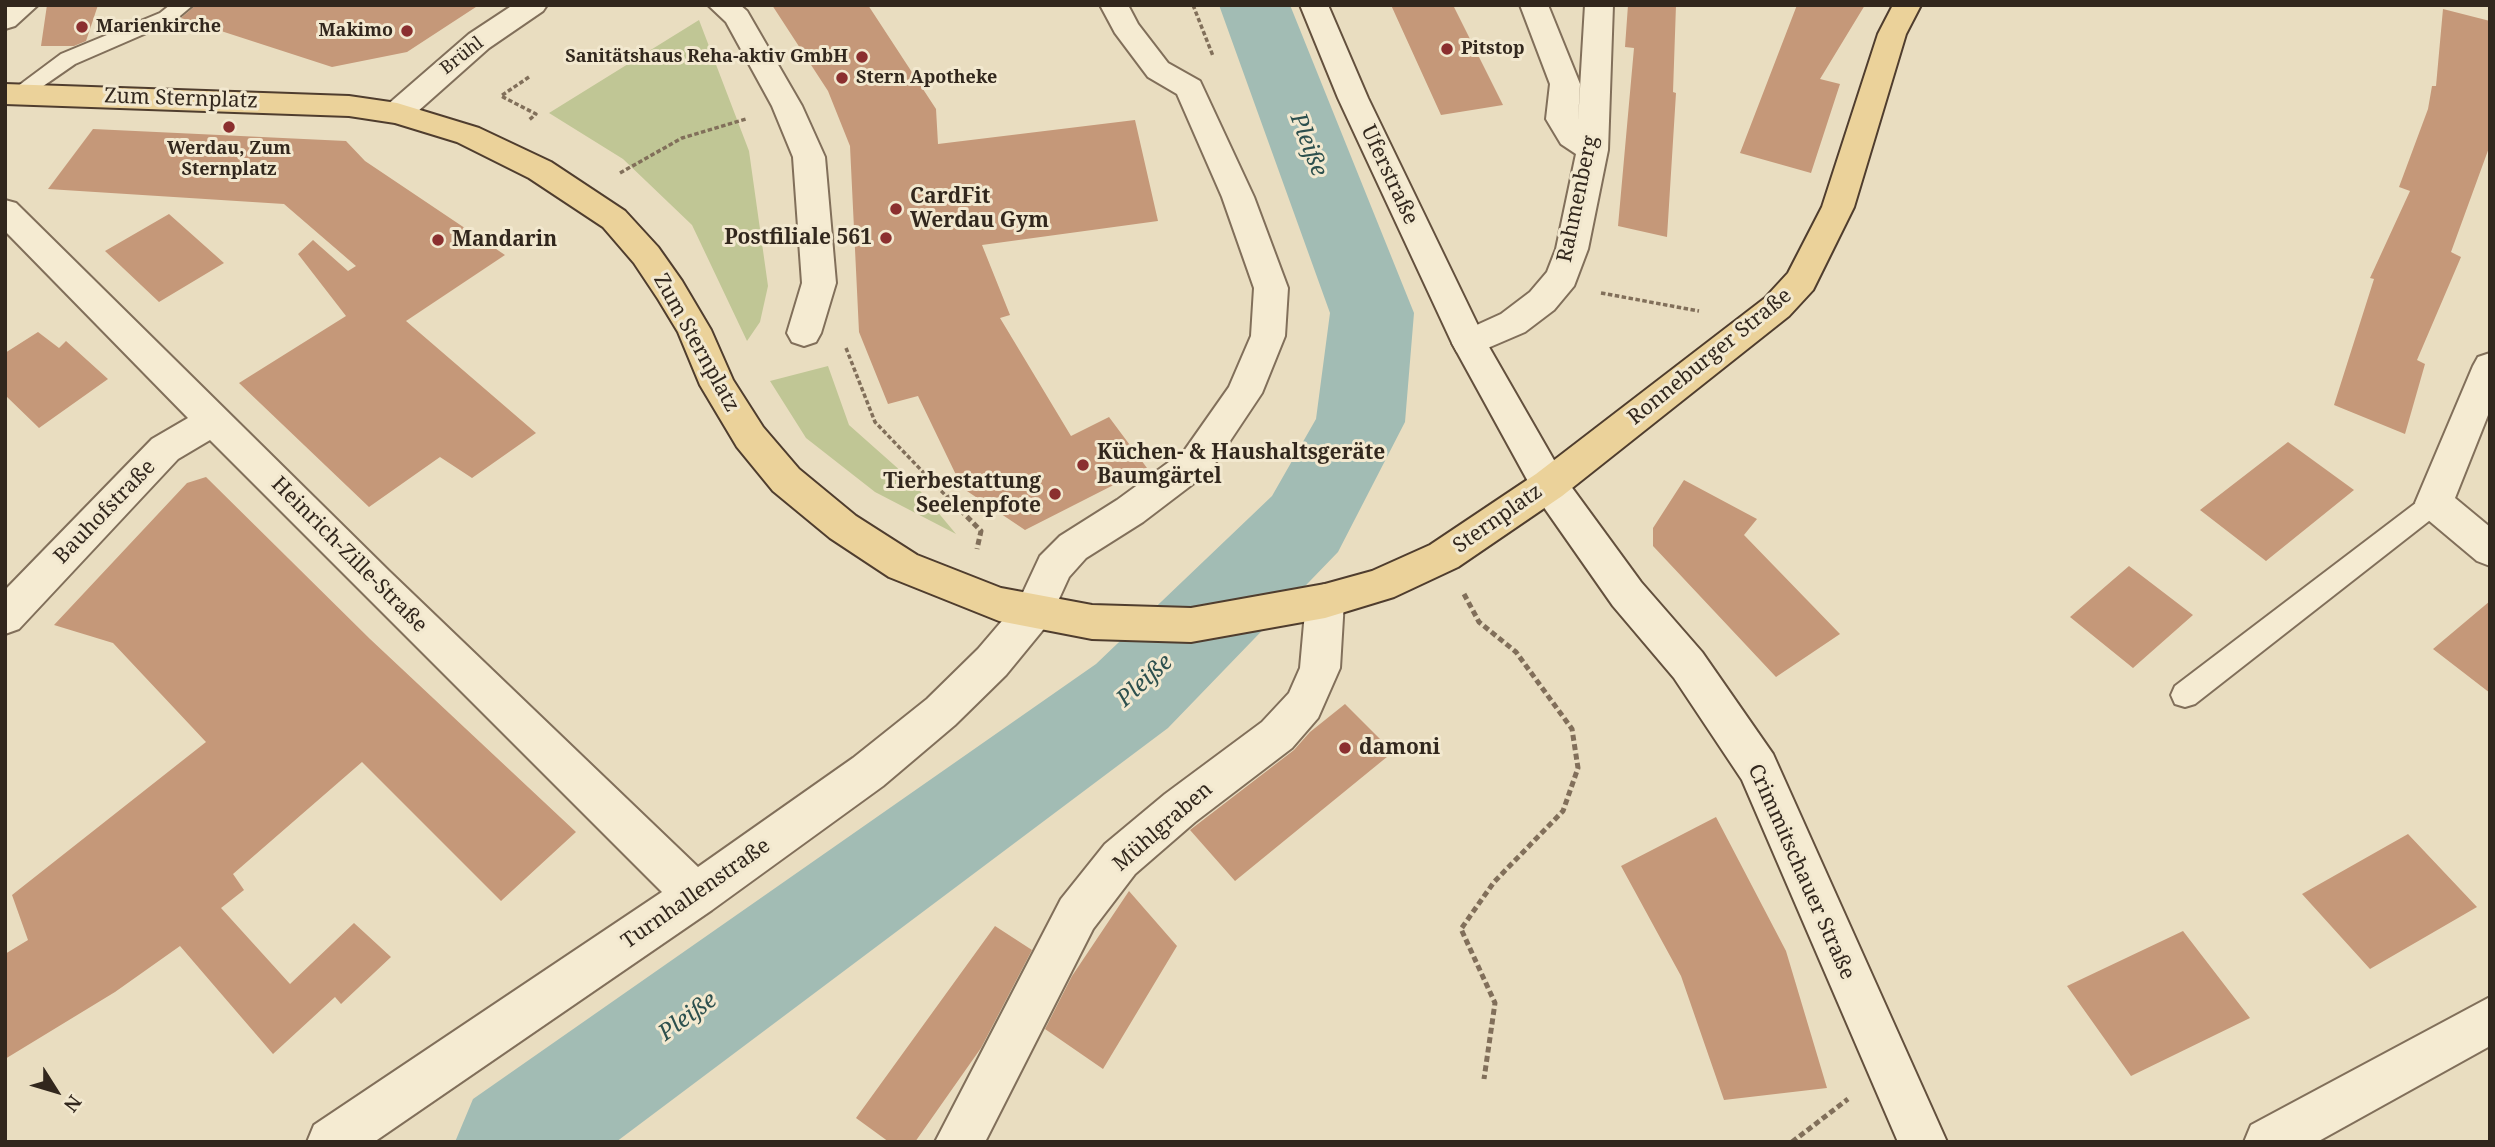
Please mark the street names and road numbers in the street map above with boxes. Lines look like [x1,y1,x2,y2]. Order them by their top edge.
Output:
street label: Brühl [436,33,488,79]
street label: Zum Sternplatz [104,84,258,114]
street label: Uferstraße [1355,121,1423,229]
street label: Rahmenberg [1552,133,1604,265]
street label: Zum Sternplatz [648,270,744,416]
street label: Ronneburger Straße [1623,283,1797,431]
street label: Bauhofstraße [49,455,161,569]
street label: Heinrich-Zille-Straße [266,472,432,638]
street label: Sternplatz [1449,479,1547,559]
street label: Crimmitschauer Straße [1742,760,1860,984]
street label: Mühlgraben [1108,777,1218,877]
street label: Turnhallenstraße [617,833,775,955]

